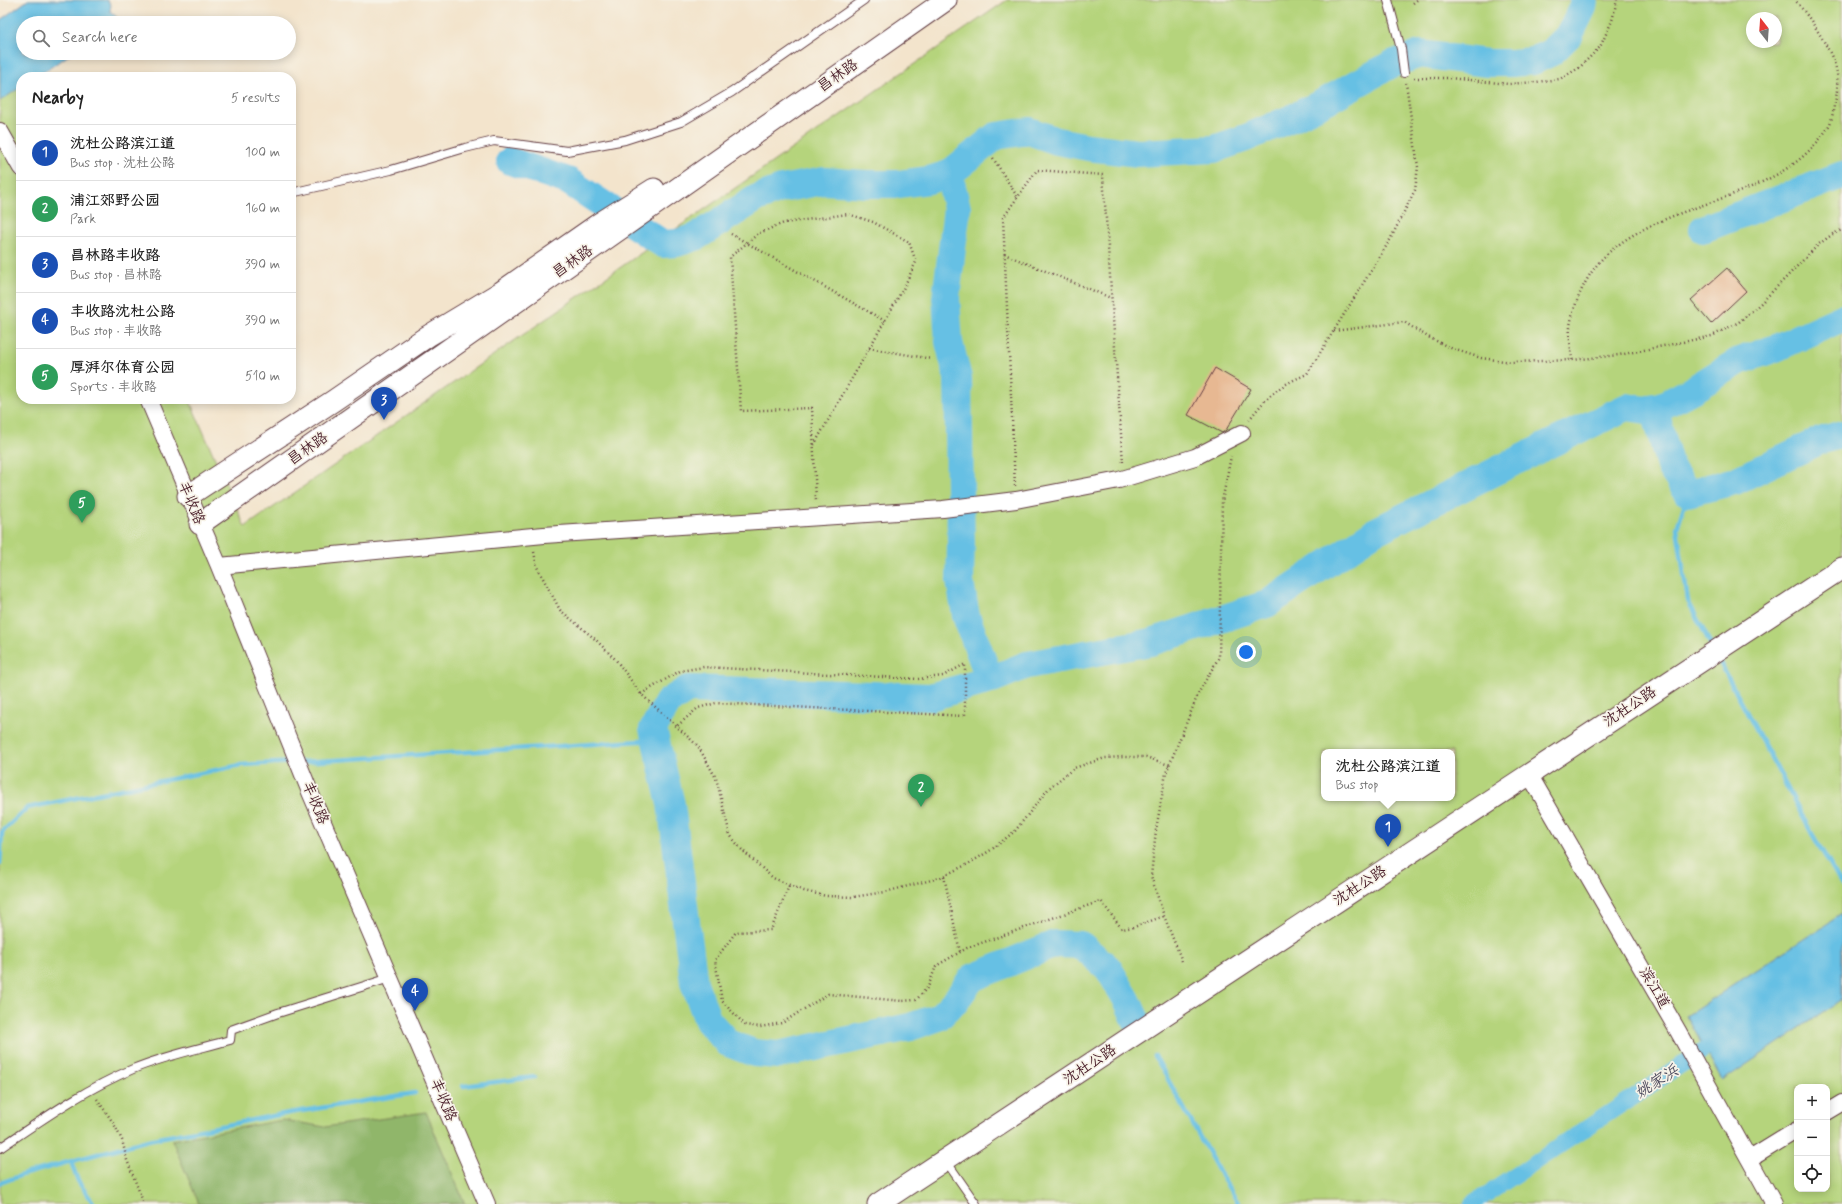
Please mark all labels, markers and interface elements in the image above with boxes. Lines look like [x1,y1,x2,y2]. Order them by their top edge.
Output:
north arrow [1746,12,1782,48]
search box [16,16,296,60]
icon: search [30,27,52,49]
text: Search here [62,28,138,48]
street label: 昌林路 [814,55,862,97]
text: Nearby [32,87,84,109]
text: 5 results [231,90,280,107]
text: 沈杜公路滨江道 [70,134,175,154]
text: 1 [42,144,48,161]
text: 100 m [245,144,280,161]
text: Bus stop · 沈杜公路 [70,155,175,172]
text: 浦江郊野公园 [70,191,160,211]
text: 2 [42,200,48,217]
text: 160 m [245,200,280,217]
text: Park [70,211,96,228]
street label: 昌林路 [549,241,597,283]
text: 昌林路丰收路 [70,246,160,266]
text: 3 [42,256,48,273]
text: 390 m [245,256,280,273]
text: Bus stop · 昌林路 [70,267,162,284]
text: 丰收路沈杜公路 [70,302,175,322]
text: 4 [41,312,49,329]
text: 390 m [245,312,280,329]
text: Bus stop · 丰收路 [70,323,162,340]
text: 厚湃尔体育公园 [70,358,175,378]
text: 5 [41,368,49,385]
text: 510 m [245,368,280,385]
text: Sports · 丰收路 [70,379,157,396]
pin: 3 [371,387,397,420]
street label: 昌林路 [284,428,332,470]
street label: 丰收路 [173,478,209,528]
pin: 5 [69,490,95,523]
your location [1236,642,1256,662]
street label: 沈杜公路 [1600,682,1660,732]
popup [1321,749,1455,801]
text: 沈杜公路滨江道 [1335,757,1441,777]
pin: 2 [908,774,934,807]
text: Bus stop [1335,777,1379,794]
street label: 丰收路 [297,778,333,828]
pin: 1 [1375,814,1401,847]
street label: 沈杜公路 [1329,861,1391,911]
street label: 滨江道 [1634,964,1674,1012]
pin: 4 [402,978,428,1011]
street label: 沈杜公路 [1060,1040,1120,1090]
water label: 姚家浜 [1631,1060,1684,1104]
street label: 丰收路 [425,1075,461,1125]
map controls [1794,1084,1830,1192]
button: + [1794,1084,1830,1120]
button: − [1794,1120,1830,1156]
button: locate [1794,1156,1830,1192]

